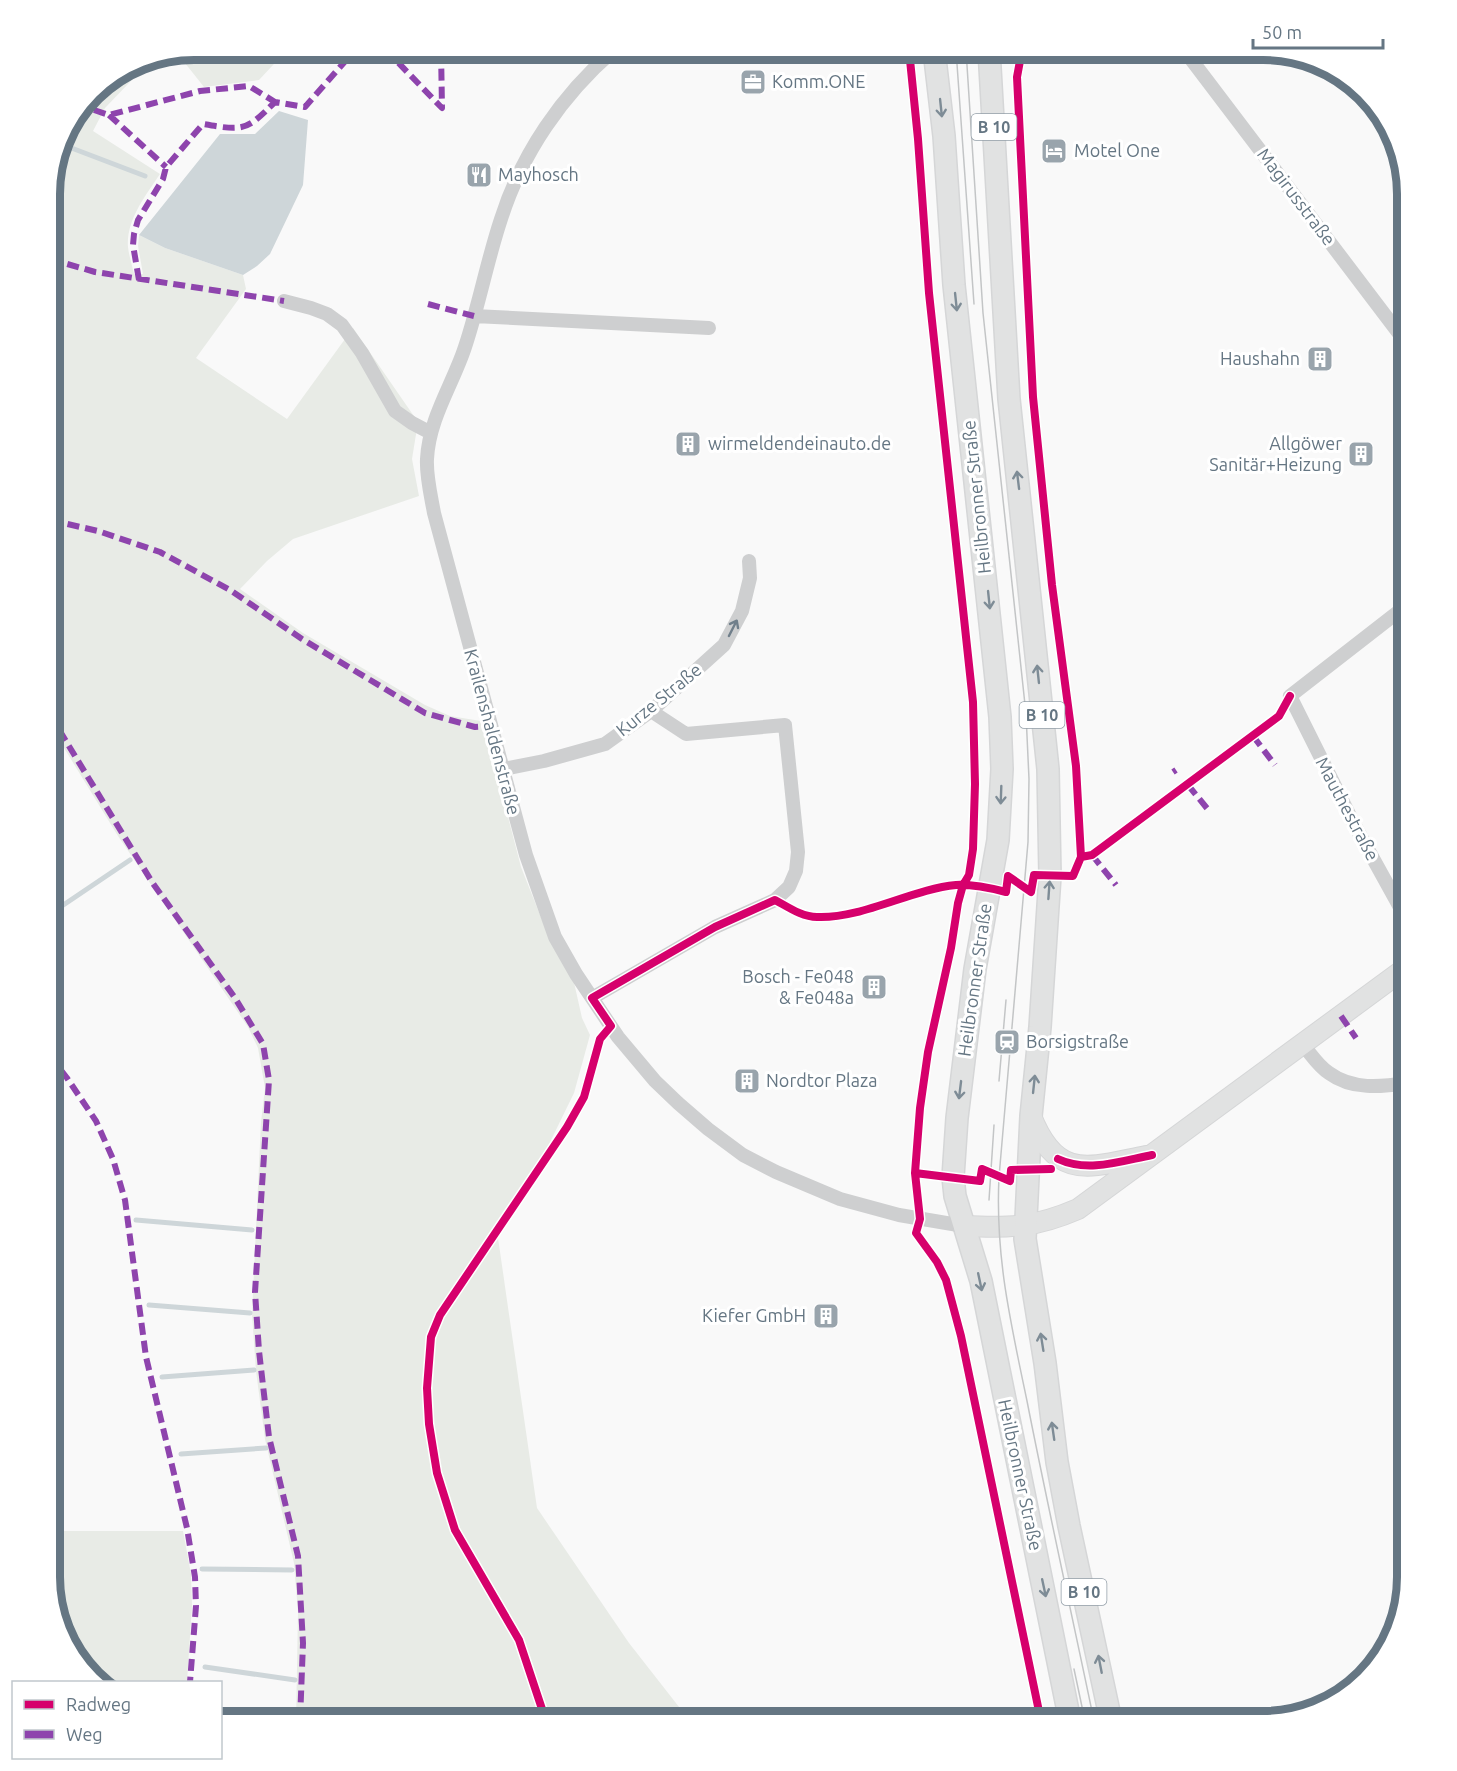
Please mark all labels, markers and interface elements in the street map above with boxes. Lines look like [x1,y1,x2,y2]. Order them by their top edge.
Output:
scale bar [1253,12,1384,50]
text: 50 m [1262,22,1302,42]
office icon: Komm.ONE [738,67,768,97]
place label: Komm.ONE [772,71,865,91]
one-way arrow [935,97,946,117]
road number: B 10 [972,114,1016,140]
hotel icon: Motel One [1039,136,1069,166]
place label: Motel One [1074,140,1160,160]
street label: Magirusstraße [1254,144,1340,249]
restaurant icon: Mayhosch [464,160,494,190]
place label: Mayhosch [498,164,579,184]
one-way arrow [951,292,962,312]
building icon: Haushahn [1305,344,1335,374]
place label: Haushahn [1220,348,1300,368]
street label: Heilbronner Straße [958,419,994,575]
building icon: wirmeldendeinauto.de [673,429,703,459]
place label: wirmeldendeinauto.de [708,433,891,453]
place label: Allgöwer Sanitär+Heizung [1209,433,1342,474]
building icon: Allgöwer Sanitär+Heizung [1346,439,1376,469]
one-way arrow [1013,471,1024,491]
one-way arrow [983,590,994,610]
one-way arrow [728,619,740,637]
street label: Krailenshaldenstraße [461,647,525,817]
street label: Kurze Straße [612,659,705,740]
one-way arrow [1032,665,1043,685]
road number: B 10 [1020,702,1064,728]
street label: Mauthestraße [1312,753,1384,864]
one-way arrow [995,784,1006,804]
one-way arrow [1044,880,1055,900]
street label: Heilbronner Straße [953,902,995,1058]
place label: Bosch - Fe048 & Fe048a [742,966,854,1007]
building icon: Bosch - Fe048 & Fe048a [859,972,889,1002]
station icon: Borsigstraße [992,1027,1022,1057]
place label: Borsigstraße [1026,1031,1129,1051]
building icon: Nordtor Plaza [732,1066,762,1096]
place label: Nordtor Plaza [766,1070,878,1090]
one-way arrow [1029,1075,1040,1094]
one-way arrow [955,1079,966,1099]
one-way arrow [975,1272,986,1291]
building icon: Kiefer GmbH [811,1301,841,1331]
place label: Kiefer GmbH [702,1305,806,1325]
one-way arrow [1036,1333,1047,1352]
street label: Heilbronner Straße [995,1397,1047,1552]
one-way arrow [1047,1422,1058,1441]
one-way arrow [1039,1578,1050,1597]
road number: B 10 [1062,1579,1106,1605]
one-way arrow [1094,1655,1105,1674]
legend [12,1681,222,1759]
text: Radweg [66,1694,131,1714]
text: Weg [66,1724,103,1744]

